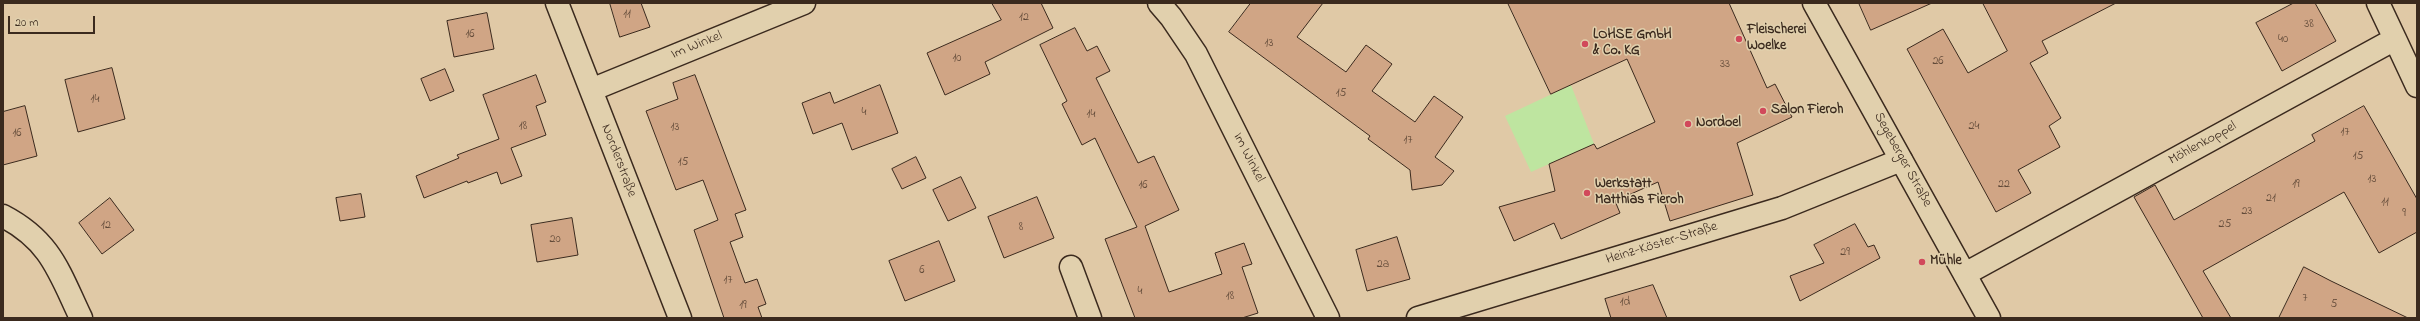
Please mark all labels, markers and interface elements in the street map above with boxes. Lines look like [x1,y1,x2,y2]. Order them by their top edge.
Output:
scale bar [10,8,97,34]
house number: 11 [623,8,631,22]
house number: 12 [1019,11,1029,25]
text: 20 m [15,14,38,32]
house number: 38 [2304,18,2314,32]
place label: Fleischerei Woelke [1747,23,1807,56]
house number: 16 [465,28,475,42]
street label: Im Winkel [669,28,725,64]
place label: LOHSE GmbH & Co. KG [1593,28,1672,60]
house number: 40 [2278,33,2288,47]
marker: Fleischerei Woelke [1734,34,1744,44]
house number: 13 [1265,37,1273,51]
marker: LOHSE GmbH & Co. KG [1580,39,1590,49]
house number: 10 [953,52,961,66]
house number: 26 [1932,55,1944,69]
house number: 33 [1720,58,1730,72]
house number: 15 [1336,87,1346,101]
house number: 14 [91,93,99,107]
place label: Salon Fieroh [1771,103,1843,119]
house number: 4 [862,106,866,120]
marker: Salon Fieroh [1758,106,1768,116]
house number: 14 [1087,108,1095,122]
street label: Segeberger Straße [1869,110,1935,210]
place label: Nordoel [1696,116,1741,132]
marker: Nordoel [1683,119,1693,129]
street label: Möhlenkoppel [2166,119,2240,169]
house number: 18 [519,120,527,134]
house number: 24 [1969,120,1979,134]
house number: 13 [671,121,679,135]
street label: Norderstraße [596,122,640,200]
house number: 17 [2341,126,2349,140]
house number: 16 [12,127,22,141]
street label: Im Winkel [1228,130,1268,186]
house number: 17 [1404,134,1412,148]
house number: 15 [2353,150,2363,164]
house number: 15 [678,156,688,170]
house number: 13 [2368,173,2376,187]
place label: Werkstatt Matthias Fieroh [1595,177,1684,210]
house number: 22 [1998,178,2010,192]
house number: 19 [2292,178,2300,192]
house number: 16 [1138,179,1148,193]
marker: Werkstatt Matthias Fieroh [1582,188,1592,198]
house number: 21 [2266,192,2276,206]
house number: 11 [2381,196,2389,210]
house number: 23 [2242,205,2252,219]
house number: 9 [2402,207,2406,221]
house number: 25 [2219,218,2231,232]
house number: 12 [101,219,111,233]
street label: Heinz-Köster-Straße [1604,219,1720,269]
house number: 8 [1019,221,1023,235]
house number: 20 [549,233,561,247]
house number: 29 [1840,246,1850,260]
place label: Mühle [1930,254,1962,270]
marker: Mühle [1917,257,1927,267]
house number: 2a [1377,258,1389,272]
house number: 6 [919,264,925,278]
house number: 17 [724,274,732,288]
house number: 4 [1138,285,1142,299]
house number: 18 [1226,290,1234,304]
house number: 7 [2303,292,2307,306]
house number: 1d [1620,296,1630,310]
house number: 5 [2331,298,2337,312]
house number: 19 [739,299,747,313]

